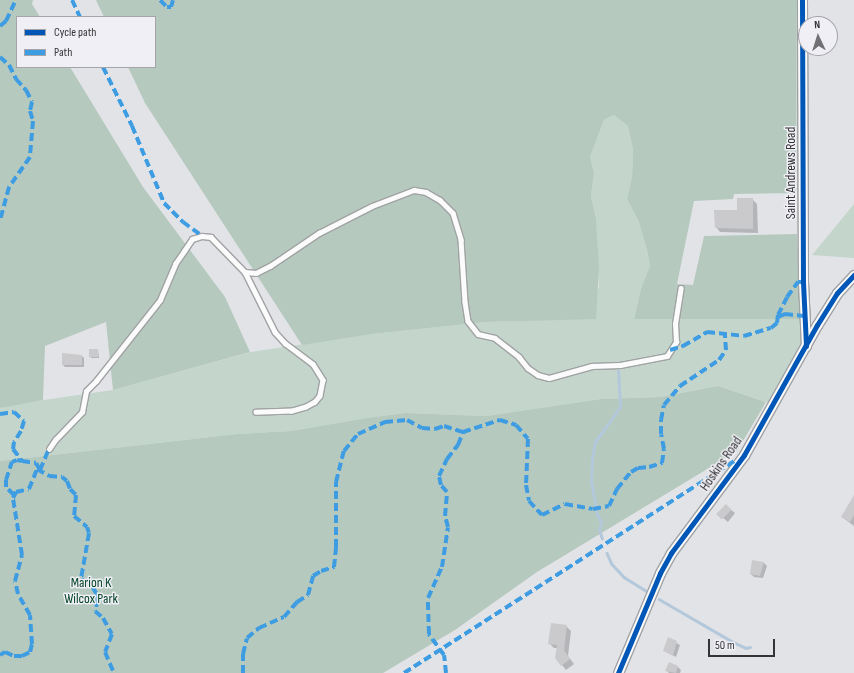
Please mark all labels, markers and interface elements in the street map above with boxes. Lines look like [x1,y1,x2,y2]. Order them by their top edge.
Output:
legend [16,16,156,68]
north arrow [798,16,838,56]
text: N [814,18,821,31]
text: Cycle path [54,25,96,40]
text: Path [54,45,72,60]
street label: Saint Andrews Road [783,127,799,219]
street label: Hoskins Road [696,434,746,494]
park label: Marion K Wilcox Park [64,575,118,608]
scale bar [710,631,777,657]
text: 50 m [715,638,735,653]

